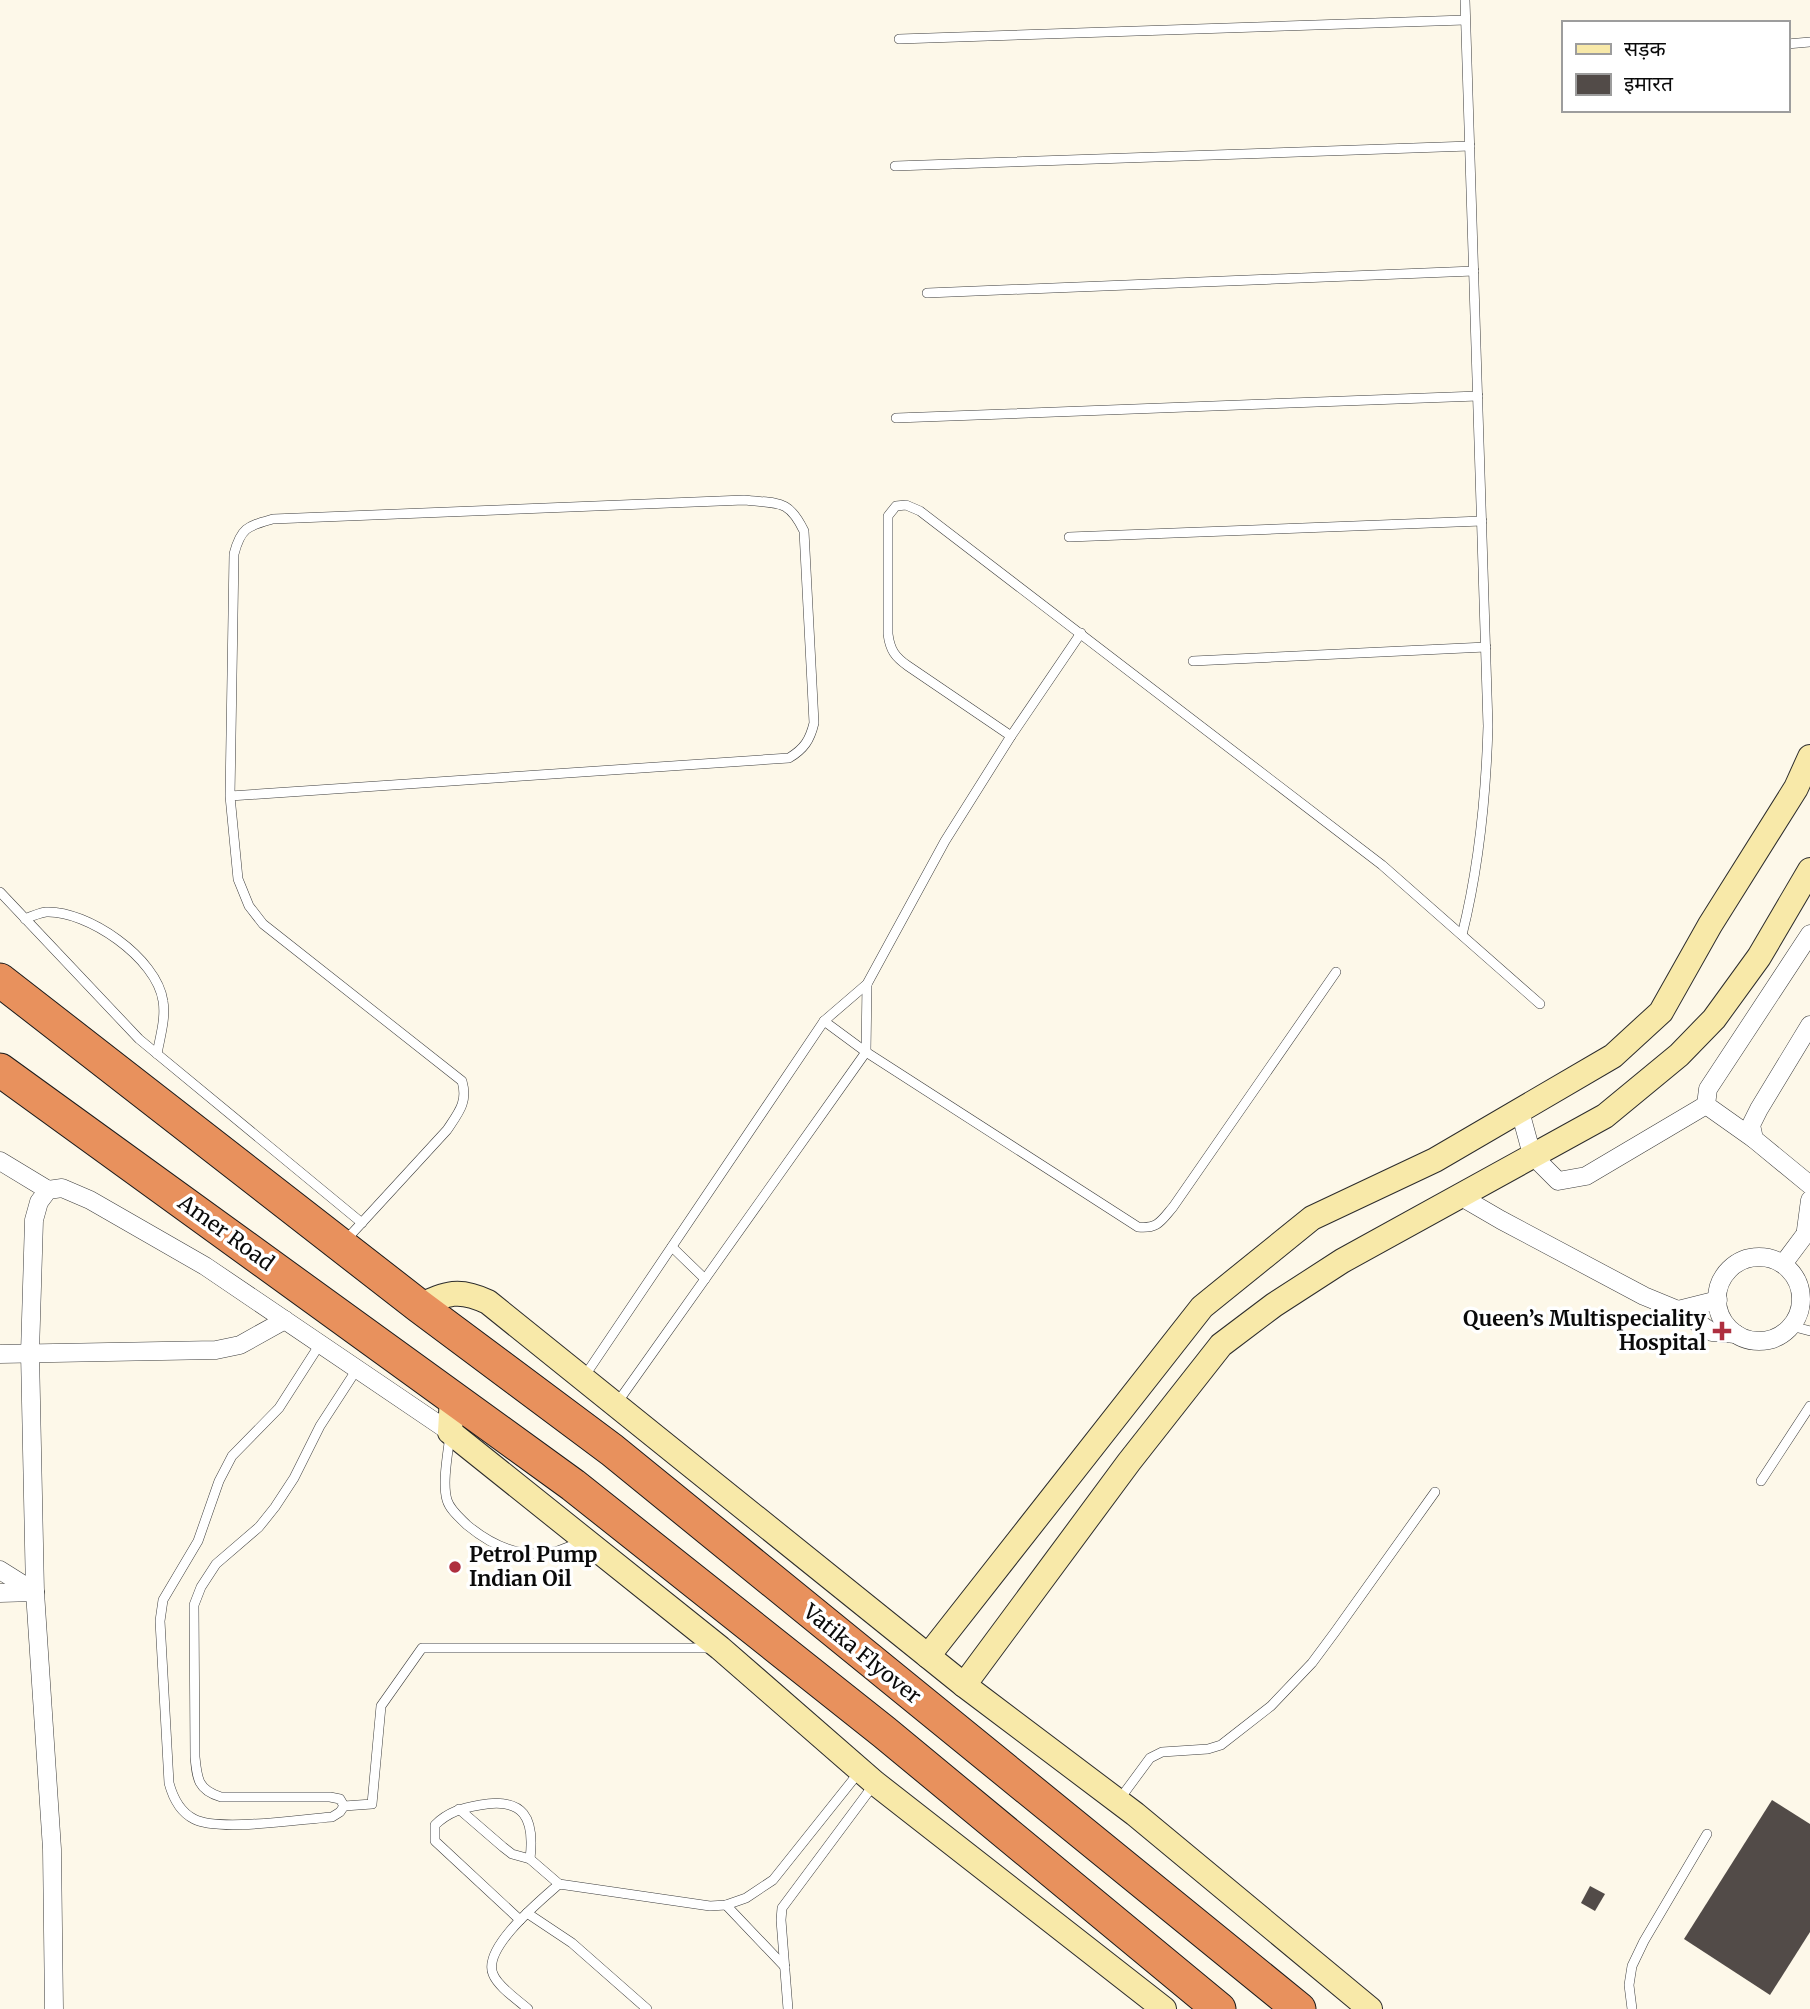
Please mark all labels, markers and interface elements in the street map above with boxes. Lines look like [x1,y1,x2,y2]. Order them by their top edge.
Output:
legend [1562,21,1789,112]
text: सड़क [1624,35,1666,62]
text: इमारत [1624,70,1674,97]
street label: Amer Road [172,1188,280,1277]
place label: Queen’s Multispeciality Hospital [1463,1305,1707,1356]
marker: Queen’s Multispeciality Hospital [1712,1321,1732,1341]
place label: Petrol Pump Indian Oil [469,1541,597,1592]
marker: Petrol Pump Indian Oil [447,1559,463,1575]
street label: Vatika Flyover [797,1597,927,1709]

